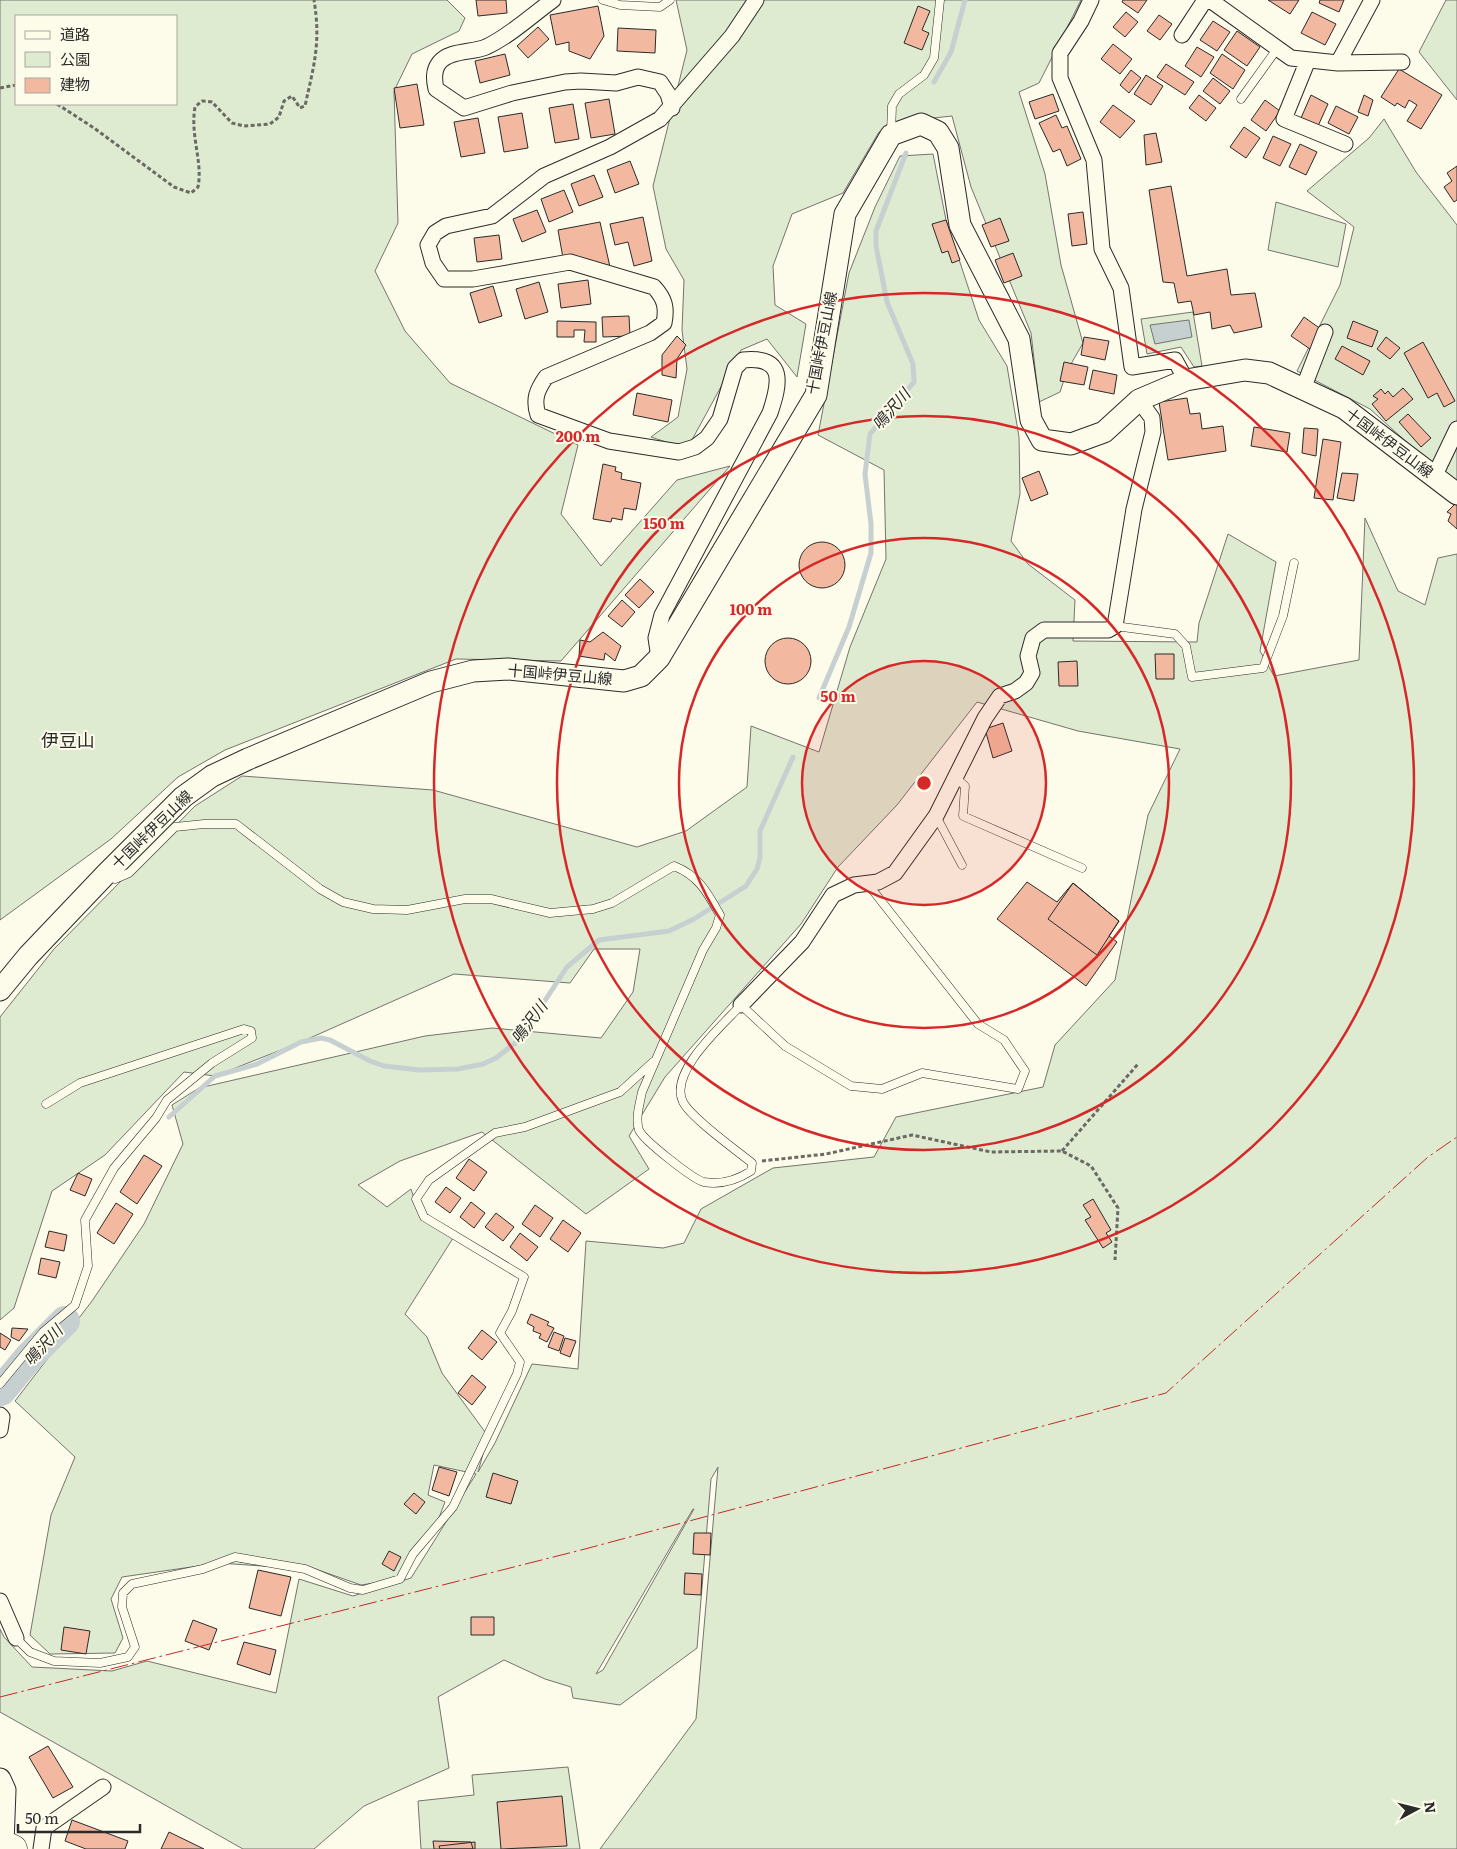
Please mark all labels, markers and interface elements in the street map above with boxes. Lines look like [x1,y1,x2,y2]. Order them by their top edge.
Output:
legend [15,15,178,105]
text: 道路 [60,22,90,45]
text: 公園 [60,47,90,70]
text: 建物 [60,72,90,95]
street label: 十国峠伊豆山線 [799,289,842,396]
water label: 鳴沢川 [865,381,916,434]
street label: 十国峠伊豆山線 [1341,401,1439,483]
text: 200 m [556,424,600,447]
text: 150 m [643,511,685,534]
text: 100 m [730,597,772,620]
street label: 十国峠伊豆山線 [507,657,613,690]
text: 50 m [820,684,856,707]
district label: 伊豆山 [41,726,95,753]
centre of rings [915,774,933,792]
street label: 十国峠伊豆山線 [105,784,197,874]
water label: 鳴沢川 [504,993,553,1048]
water label: 鳴沢川 [17,1317,69,1370]
north arrow [1392,1784,1442,1834]
text: N [1420,1800,1442,1815]
scale bar [18,1802,140,1834]
text: 50 m [25,1806,59,1829]

